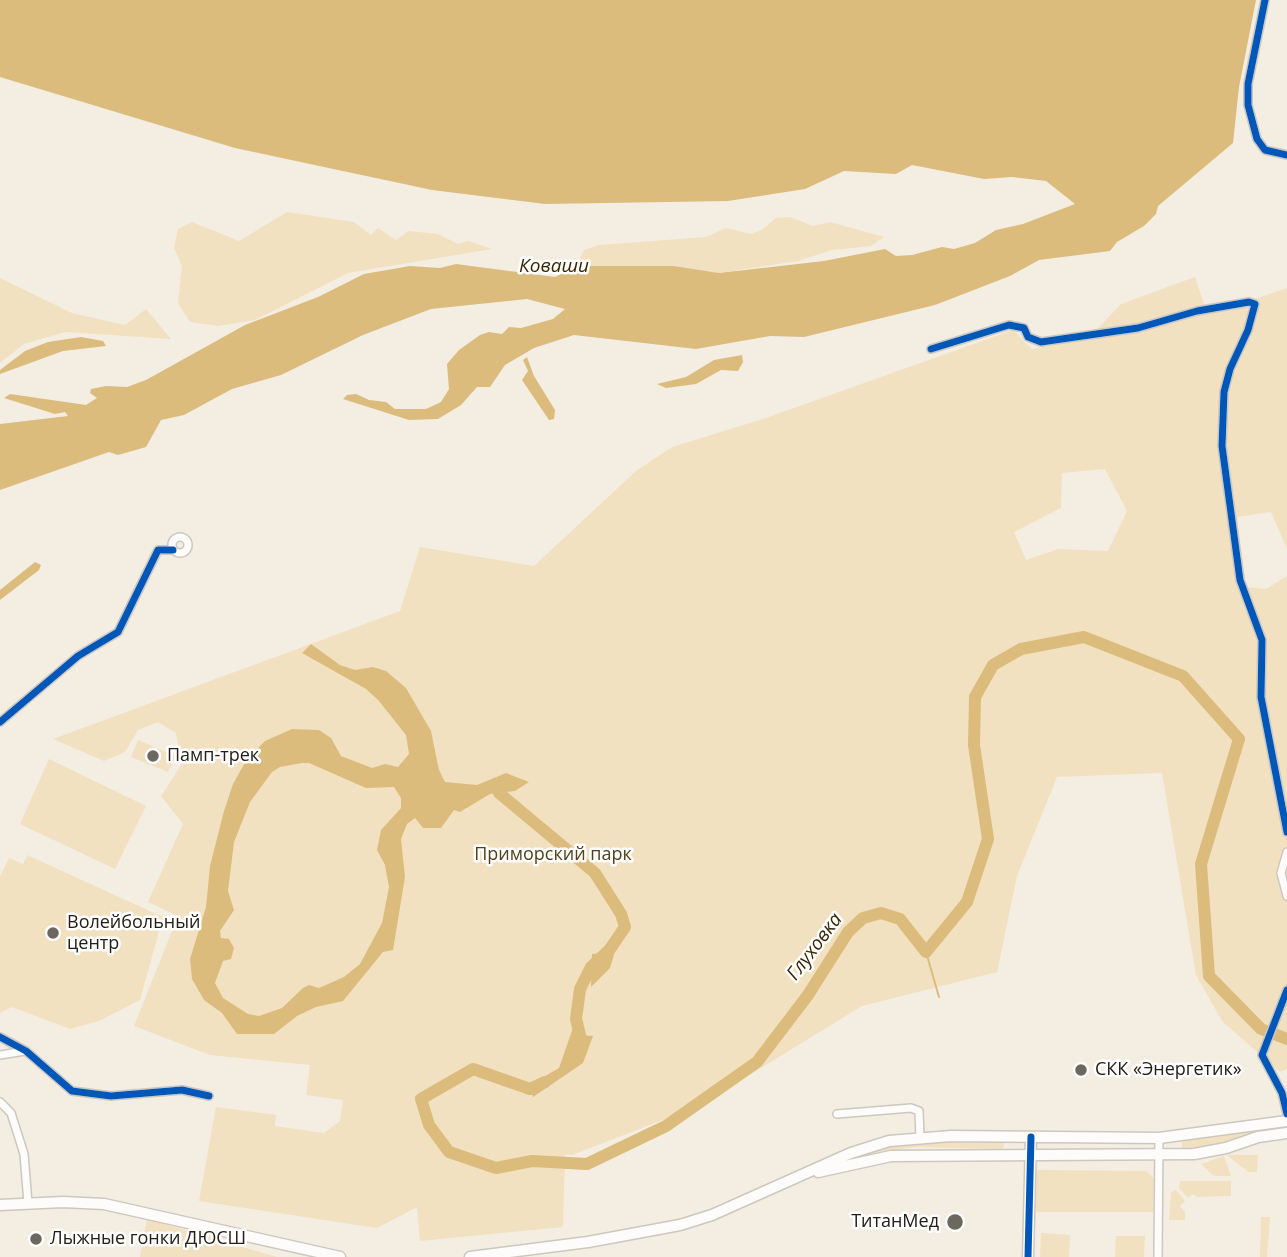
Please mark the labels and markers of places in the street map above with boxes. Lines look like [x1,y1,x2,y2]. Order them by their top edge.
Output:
place label: Памп-трек [167,745,259,767]
marker: Памп-трек [145,748,161,764]
place label: Волейбольный центр [67,912,200,954]
marker: Волейбольный центр [45,925,61,941]
place label: СКК «Энергетик» [1095,1059,1242,1081]
marker: СКК «Энергетик» [1073,1062,1089,1078]
place label: ТитанМед [851,1211,939,1233]
marker: ТитанМед [945,1212,965,1232]
place label: Лыжные гонки ДЮСШ [50,1228,246,1250]
marker: Лыжные гонки ДЮСШ [28,1231,44,1247]

